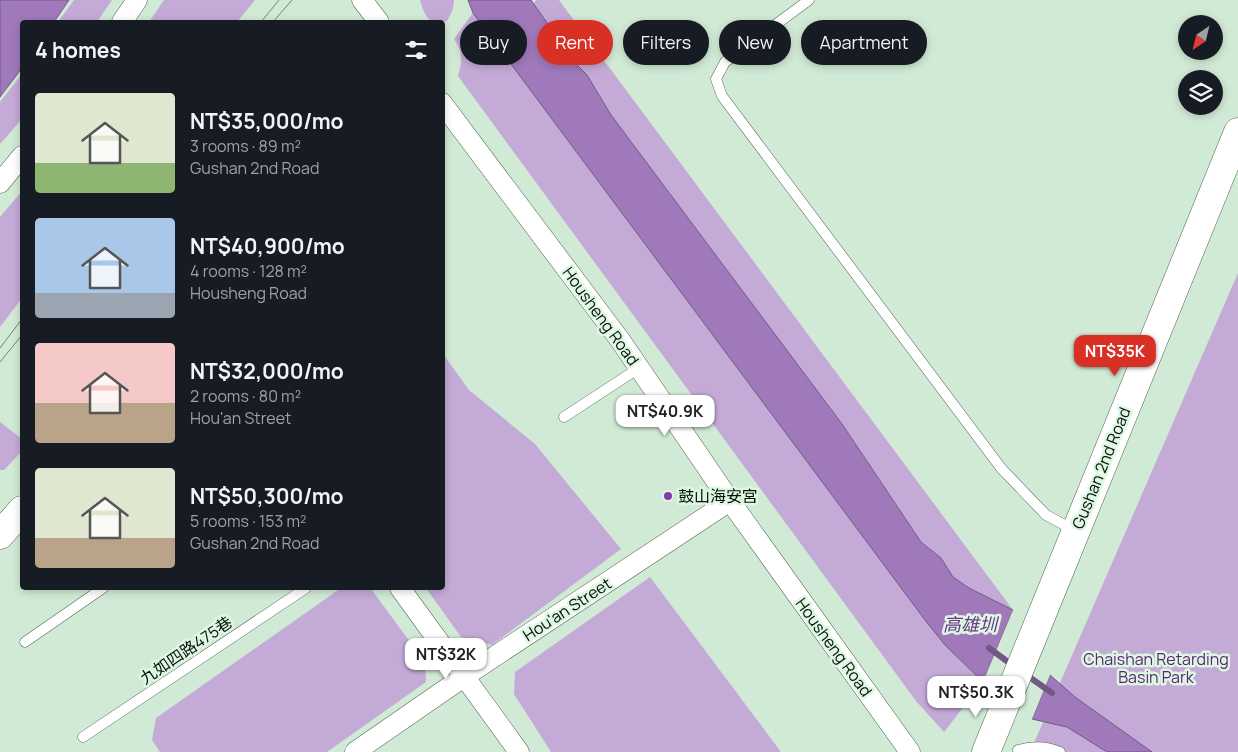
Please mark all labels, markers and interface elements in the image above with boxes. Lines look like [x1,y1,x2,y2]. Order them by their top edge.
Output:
north arrow [1178,15,1222,60]
map controls [1178,15,1223,115]
chip: Buy [460,20,527,65]
chip: Rent [537,20,613,65]
chip: Filters [623,20,709,65]
chip: New [719,20,791,65]
chip: Apartment [801,20,927,65]
text: 4 homes [35,36,121,64]
icon: filters [402,36,430,64]
button: layers [1178,70,1223,115]
text: NT$35,000/mo [190,107,344,135]
icon: home [75,113,135,173]
text: 3 rooms · 89 m² [190,135,301,157]
text: Gushan 2nd Road [190,157,319,179]
text: NT$40,900/mo [190,232,345,260]
icon: home [75,238,135,298]
text: 4 rooms · 128 m² [190,260,307,282]
street label: Housheng Road [558,262,644,370]
text: Housheng Road [190,282,307,304]
pin: NT$35K [1074,334,1156,377]
text: NT$35K [1085,340,1145,362]
text: NT$32,000/mo [190,357,344,385]
icon: home [75,363,135,423]
text: 2 rooms · 80 m² [190,385,301,407]
pin: NT$40.9K [613,394,717,437]
text: NT$40.9K [627,400,703,422]
street label: Gushan 2nd Road [1067,404,1135,532]
text: Hou'an Street [190,407,291,429]
text: NT$50,300/mo [190,482,344,510]
place label: 鼓山海安宮 [678,485,758,507]
icon: home [75,488,135,548]
marker: 鼓山海安宮 [662,490,674,502]
text: 5 rooms · 153 m² [190,510,306,532]
text: Gushan 2nd Road [190,532,319,554]
street label: Hou'an Street [518,572,616,646]
street label: Housheng Road [791,593,877,701]
street label: 九如四路475巷 [136,611,236,689]
water label: 高雄圳 [943,612,1000,636]
pin: NT$32K [405,638,487,680]
text: NT$32K [416,643,476,665]
park label: Chaishan Retarding Basin Park [1083,648,1229,688]
pin: NT$50.3K [924,676,1028,718]
text: NT$50.3K [938,681,1014,703]

